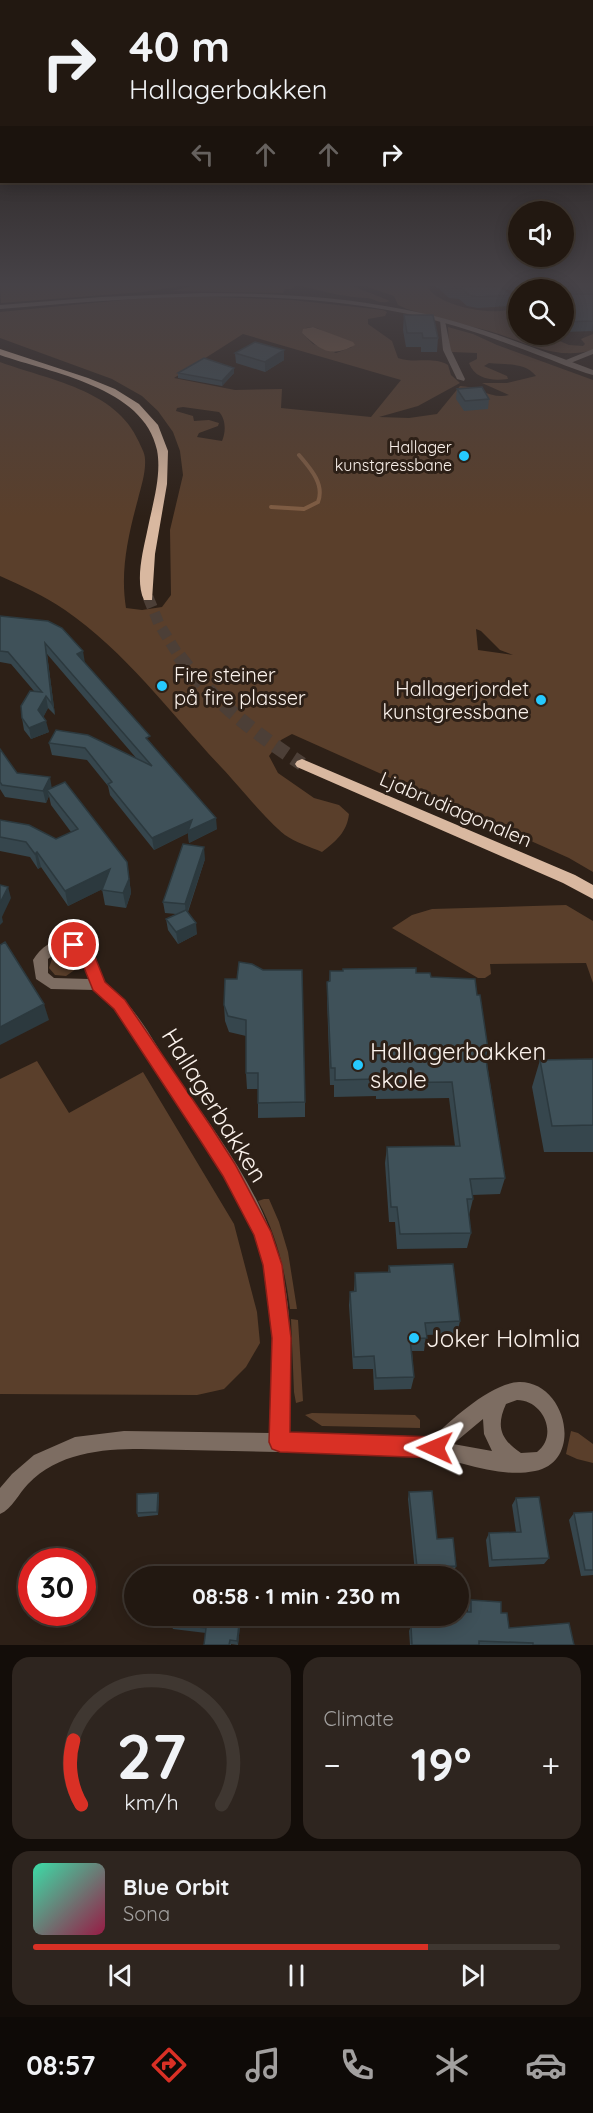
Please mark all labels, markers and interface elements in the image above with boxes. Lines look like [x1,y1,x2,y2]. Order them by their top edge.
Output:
text: 40 m [129,20,230,73]
icon: right [30,24,108,102]
text: Hallagerbakken [129,72,327,106]
icon: left [186,138,219,171]
icon: ahead [249,138,282,171]
icon: ahead [312,138,345,171]
icon: right [375,138,408,171]
map controls [508,201,574,345]
button: sound [508,201,574,267]
button: search [508,279,574,345]
place label: Hallager kunstgressbane [335,437,452,475]
marker: Hallager kunstgressbane [457,449,471,463]
place label: Fire steiner på fire plasser [174,662,306,710]
place label: Hallagerjordet kunstgressbane [383,676,529,724]
marker: Fire steiner på fire plasser [155,679,169,693]
marker: Hallagerjordet kunstgressbane [534,693,548,707]
street label: Ljabrudiagonalen [376,766,536,852]
pin [48,919,99,970]
icon: arrive [57,928,90,961]
street label: Hallagerbakken [156,1022,274,1188]
place label: Hallagerbakken skole [370,1036,546,1094]
marker: Hallagerbakken skole [351,1058,365,1072]
place label: Joker Holmlia [426,1323,580,1353]
marker: Joker Holmlia [407,1331,421,1345]
position arrow [403,1416,467,1480]
speed limit sign: 30 [18,1548,96,1626]
text: 08:58 · 1 min · 230 m [192,1582,401,1610]
text: Climate [324,1706,394,1731]
text: 27 [116,1717,186,1795]
text: 19° [411,1736,471,1792]
text: − [324,1744,341,1785]
text: + [541,1744,560,1785]
text: km/h [124,1789,178,1815]
text: Blue Orbit [123,1873,229,1901]
text: Sona [123,1901,170,1926]
icon: previous [104,1959,137,1992]
icon: pause [280,1959,313,1992]
icon: next [456,1959,489,1992]
icon: directions [148,2044,190,2086]
icon: music [242,2044,284,2086]
icon: phone [336,2044,378,2086]
icon: climate [431,2044,473,2086]
icon: car [525,2044,567,2086]
text: 08:57 [26,2048,95,2082]

